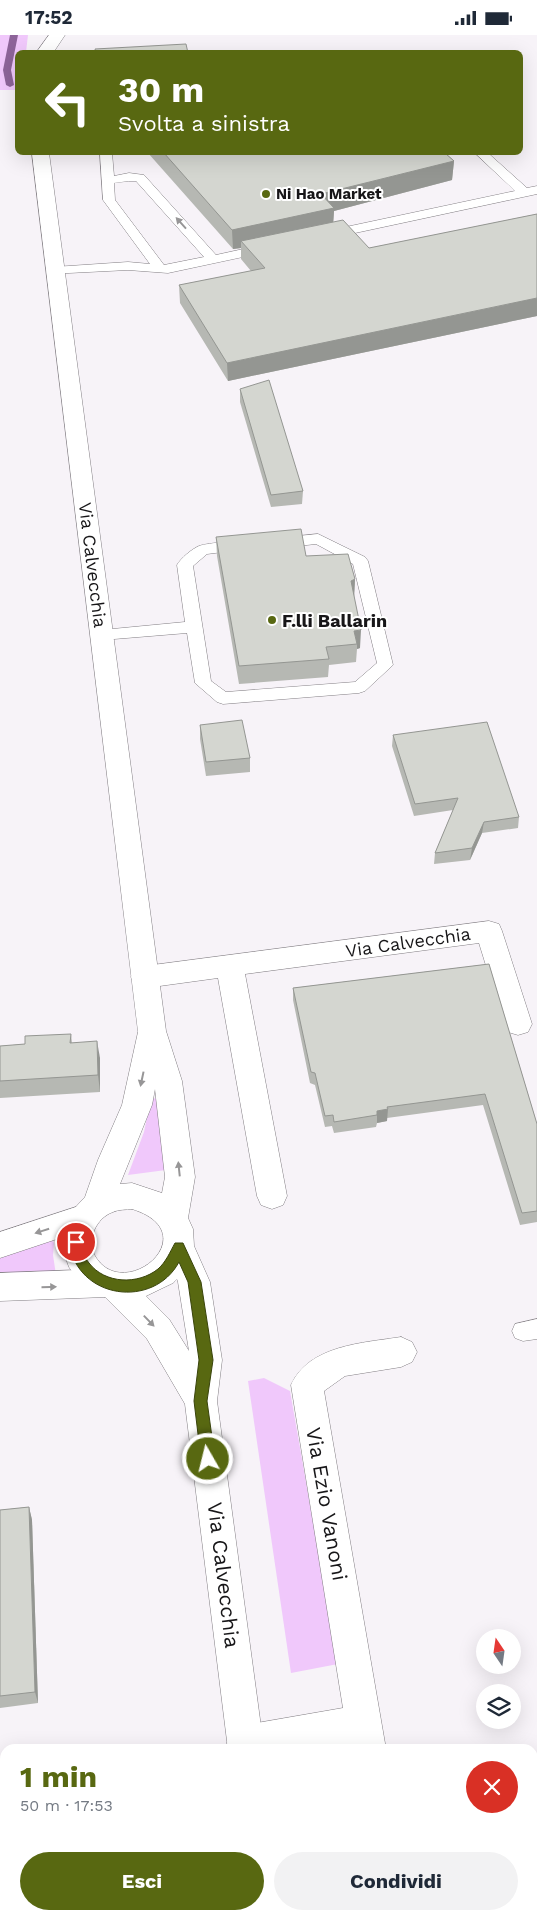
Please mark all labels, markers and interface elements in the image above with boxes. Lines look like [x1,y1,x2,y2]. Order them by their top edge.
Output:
text: 17:52 [25,6,73,29]
text: 30 m [118,69,204,111]
icon: left [35,70,100,135]
text: Svolta a sinistra [118,111,290,136]
place label: Ni Hao Market [276,185,382,203]
marker: Ni Hao Market [260,188,272,200]
one-way arrow [175,218,187,230]
street label: Via Calvecchia [75,501,111,629]
place label: F.lli Ballarin [282,610,387,631]
marker: F.lli Ballarin [266,614,278,626]
street label: Via Calvecchia [344,923,472,961]
one-way arrow [138,1071,146,1087]
one-way arrow [175,1161,183,1177]
pin [55,1221,97,1263]
one-way arrow [35,1228,50,1235]
icon: arrive [62,1228,90,1256]
one-way arrow [41,1283,57,1291]
one-way arrow [143,1314,155,1326]
street label: Via Ezio Vanoni [301,1425,353,1583]
position arrow [181,1432,233,1484]
street label: Via Calvecchia [203,1500,245,1650]
north arrow [476,1629,521,1674]
map controls [476,1629,521,1729]
button: layers [476,1684,521,1729]
text: 1 min [20,1759,97,1794]
button: close [466,1761,518,1813]
text: 50 m · 17:53 [20,1796,113,1815]
button: Esci [20,1852,264,1910]
button: Condividi [274,1852,518,1910]

